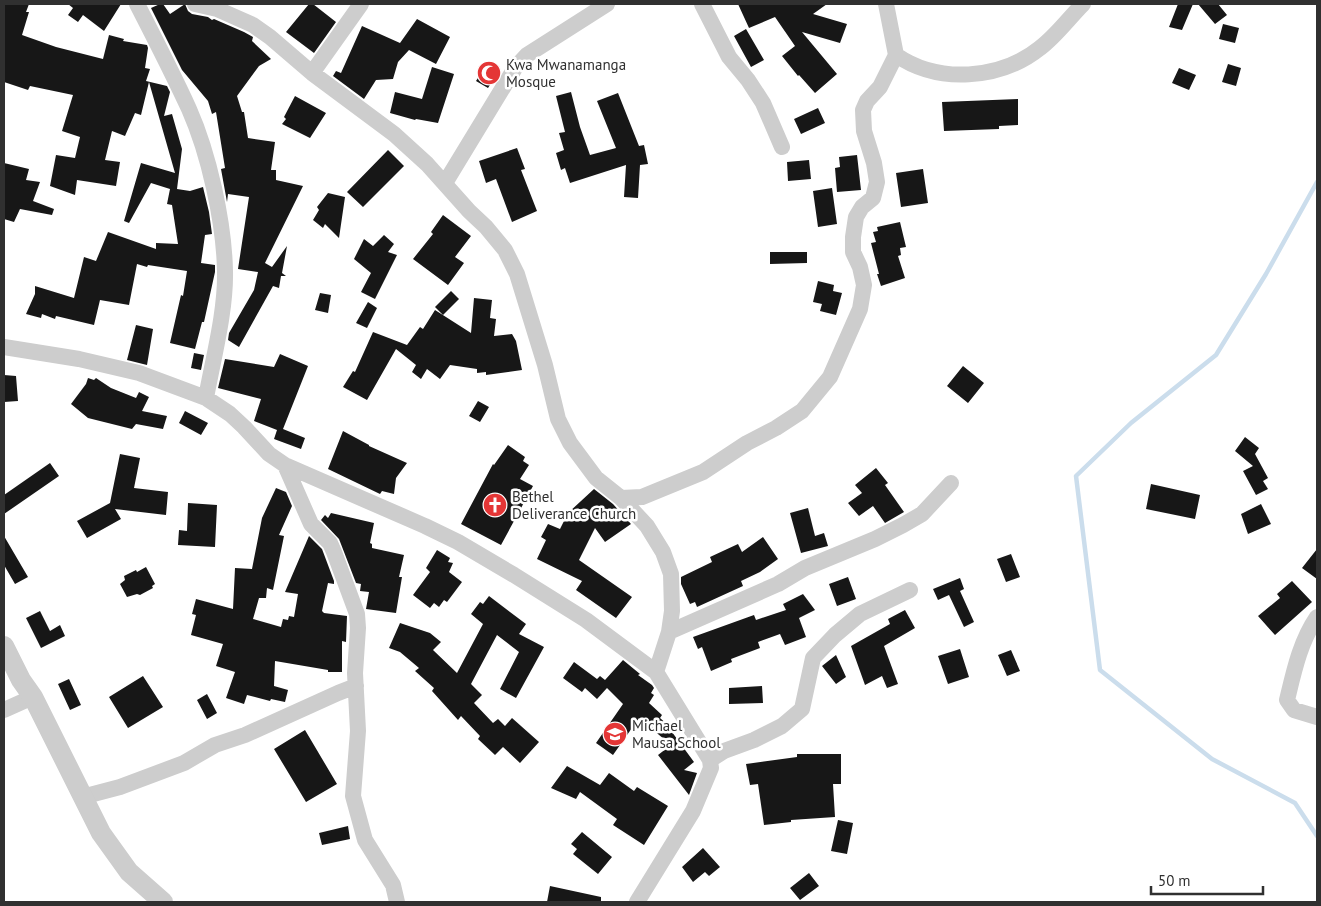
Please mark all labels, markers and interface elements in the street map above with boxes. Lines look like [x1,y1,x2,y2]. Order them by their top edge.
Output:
place label: Kwa Mwanamanga Mosque [506,55,626,91]
mosque icon: Kwa Mwanamanga Mosque [476,60,502,86]
place label: Bethel Deliverance Church [512,487,636,523]
church icon: Bethel Deliverance Church [482,492,508,518]
place label: Michael Mausa School [632,716,721,752]
school or university icon: Michael Mausa School [602,721,628,747]
scale bar [1151,864,1264,896]
text: 50 m [1158,871,1191,890]

